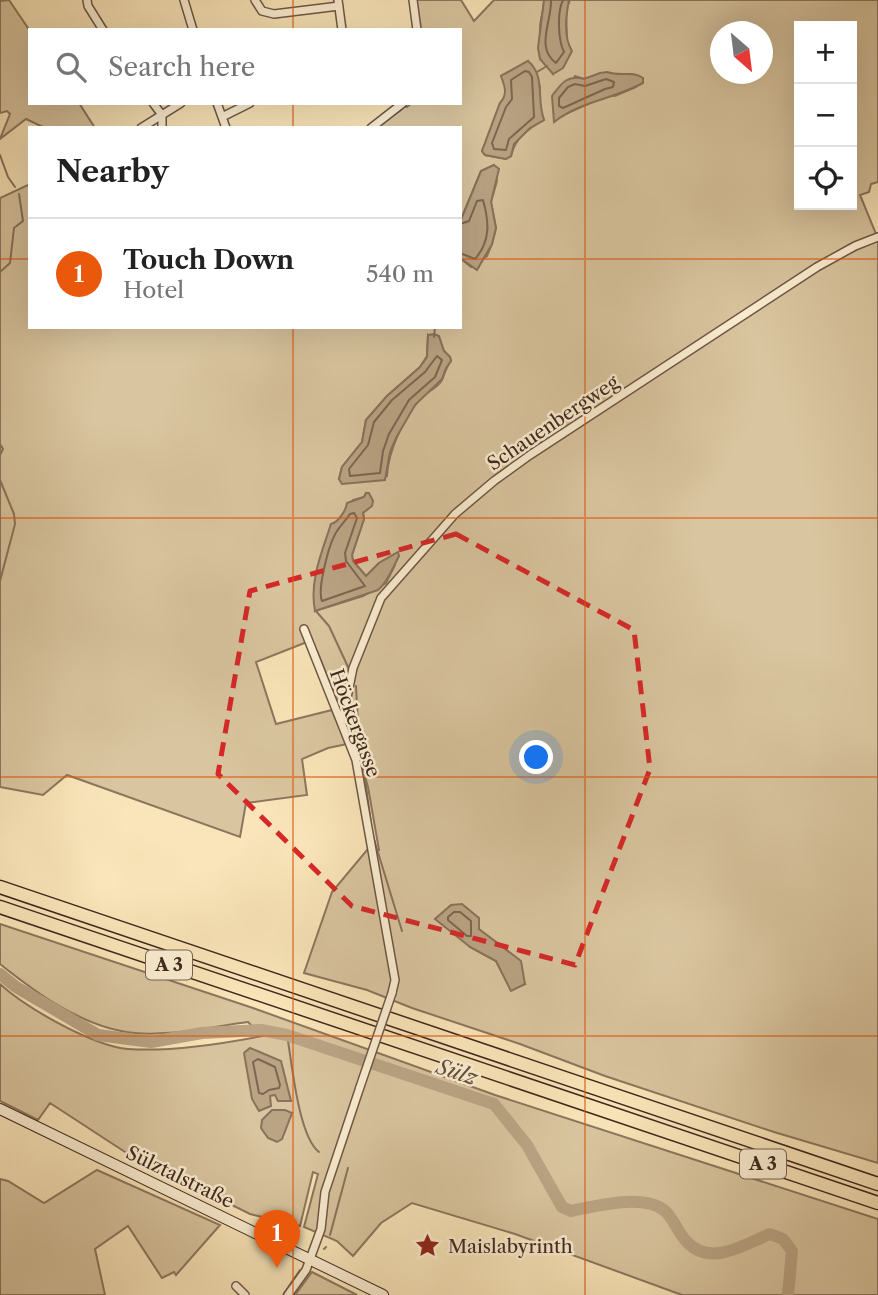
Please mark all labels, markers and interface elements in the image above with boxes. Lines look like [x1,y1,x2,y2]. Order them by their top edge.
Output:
north arrow [710,21,773,84]
map controls [794,21,857,210]
button: + [794,21,857,84]
search box [28,28,462,105]
icon: search [52,48,90,86]
text: Search here [108,51,255,83]
button: − [794,84,857,147]
button: locate [794,147,857,210]
text: Nearby [56,153,169,190]
text: Touch Down [123,244,294,276]
text: 1 [74,260,84,288]
text: 540 m [366,260,434,288]
text: Hotel [123,276,184,304]
street label: Schauenbergweg [483,370,624,475]
street label: Höckergasse [325,666,385,780]
your location [519,740,553,774]
road number: A 3 [146,950,192,980]
water label: Sülz [432,1053,482,1091]
street label: Sülztalstraße [122,1141,238,1213]
road number: A 3 [740,1149,786,1178]
pin: 1 [254,1210,300,1268]
place icon: Maislabyrinth [414,1232,442,1260]
place label: Maislabyrinth [448,1235,573,1258]

